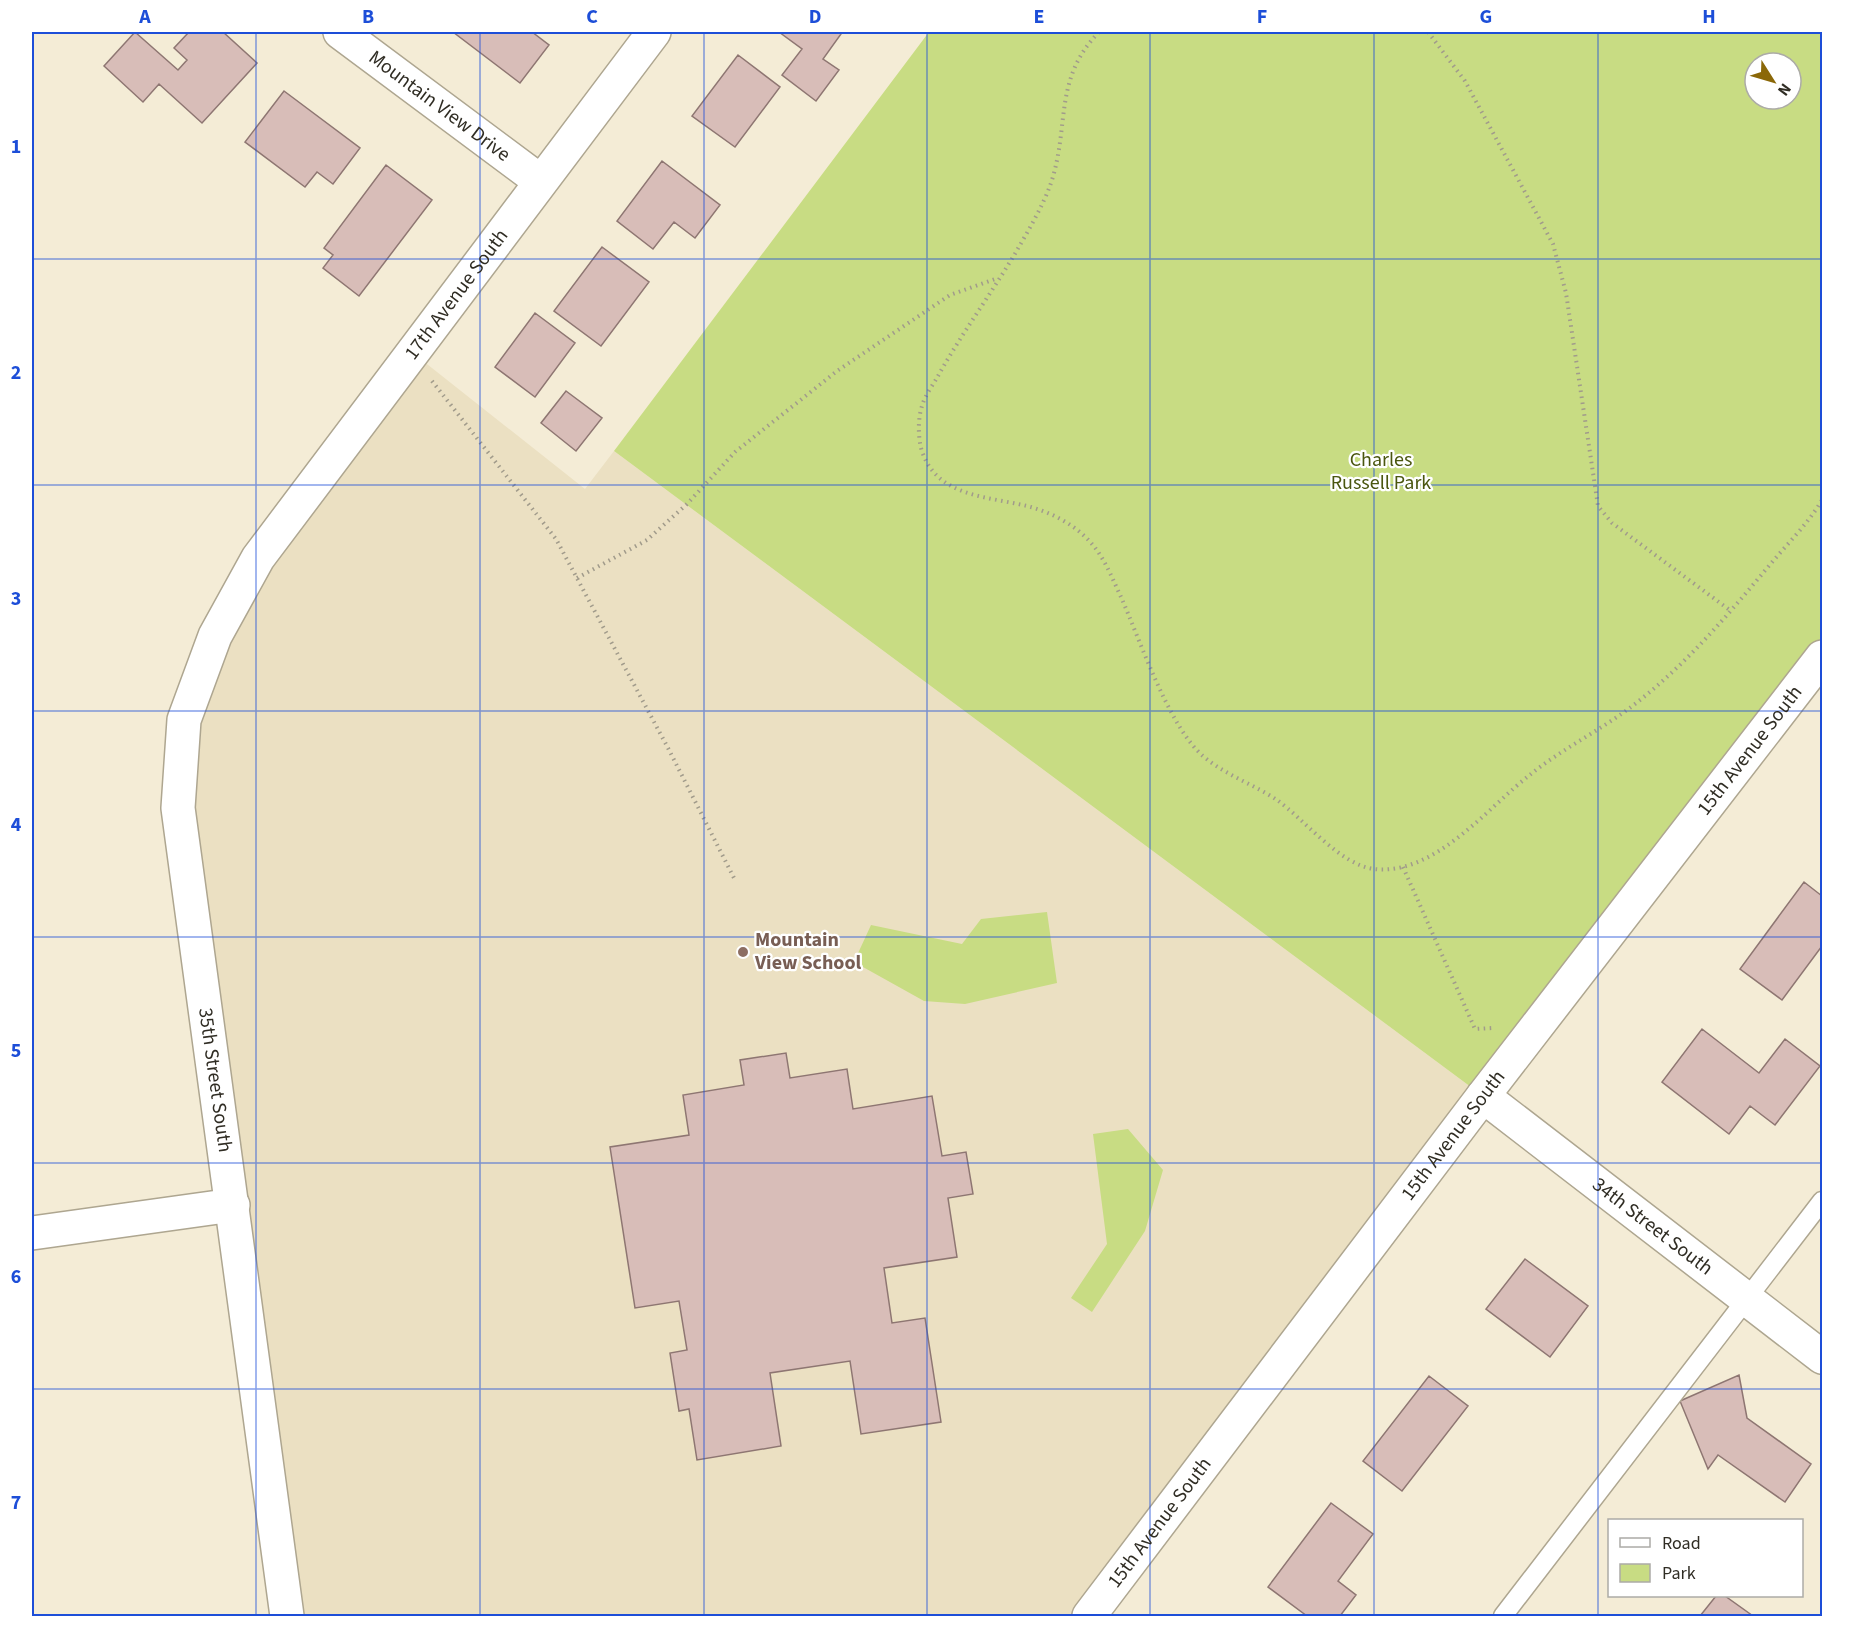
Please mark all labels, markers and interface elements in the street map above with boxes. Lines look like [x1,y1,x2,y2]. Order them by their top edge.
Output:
text: A [138,3,151,31]
text: B [362,3,374,31]
text: C [586,3,598,31]
text: D [809,3,821,31]
text: E [1034,3,1044,31]
text: F [1257,3,1267,31]
text: G [1480,3,1492,31]
text: H [1702,3,1716,31]
street label: Mountain View Drive [363,44,516,168]
north arrow [1743,51,1803,111]
text: N [1772,79,1796,100]
text: 1 [11,133,21,161]
street label: 17th Avenue South [398,223,515,366]
text: 2 [11,359,21,387]
park label: Charles Russell Park [1331,446,1431,497]
text: 3 [11,585,21,613]
street label: 15th Avenue South [1691,680,1809,821]
text: 4 [11,811,22,839]
place label: Mountain View School [754,926,862,977]
marker: Mountain View School [736,945,750,959]
street label: 35th Street South [191,1006,239,1154]
text: 5 [11,1037,21,1065]
street label: 15th Avenue South [1394,1064,1512,1207]
street label: 34th Street South [1586,1171,1719,1282]
text: 6 [11,1263,21,1291]
street label: 15th Avenue South [1101,1452,1218,1594]
text: 7 [11,1489,21,1517]
legend [1608,1519,1803,1597]
text: Road [1662,1531,1701,1556]
text: Park [1662,1561,1696,1586]

